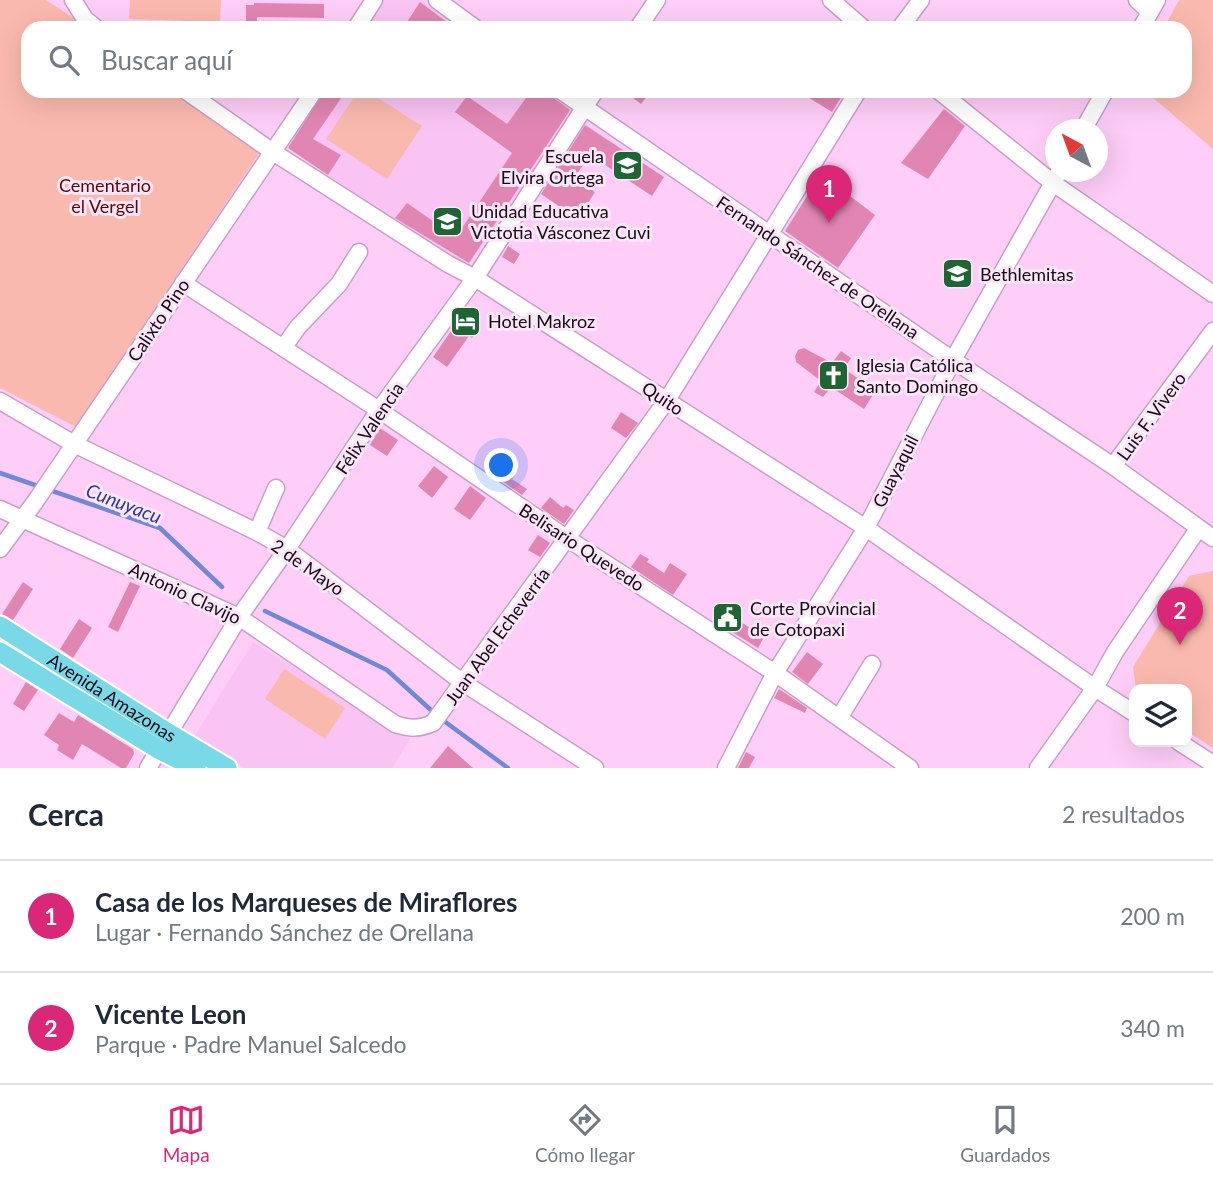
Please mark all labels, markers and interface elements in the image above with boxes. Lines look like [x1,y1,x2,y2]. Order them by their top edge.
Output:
search box [21,21,1192,98]
icon: search [45,41,83,79]
text: Buscar aquí [101,44,232,76]
north arrow [1045,119,1108,182]
place label: Escuela Elvira Ortega [501,145,604,188]
school or university icon: Escuela Elvira Ortega [610,149,644,183]
pin: 1 [806,165,852,223]
park label: Cementario el Vergel [59,174,151,217]
street label: Fernando Sánchez de Orellana [713,191,923,343]
place label: Unidad Educativa Victotia Vásconez Cuvi [471,200,651,243]
school or university icon: Unidad Educativa Victotia Vásconez Cuvi [431,204,465,238]
school or university icon: Bethlemitas [940,257,974,291]
place label: Bethlemitas [980,263,1074,285]
street label: Calixto Pino [122,274,194,366]
hotel icon: Hotel Makroz [448,304,482,338]
place label: Hotel Makroz [488,310,595,332]
place label: Iglesia Católica Santo Domingo [856,354,978,397]
church icon: Iglesia Católica Santo Domingo [816,358,850,392]
street label: Luis F. Vivero [1112,368,1190,464]
street label: Quito [638,376,688,420]
street label: Félix Valencia [330,378,408,478]
street label: Guayaquil [867,431,923,511]
your location [484,448,518,482]
water label: Cunuyacu [83,478,165,528]
street label: Belisario Quevedo [515,498,649,596]
street label: 2 de Mayo [267,534,349,600]
street label: Antonio Clavijo [126,557,244,629]
street label: Juan Abel Echeverría [440,563,554,709]
pin: 2 [1157,587,1203,645]
place label: Corte Provincial de Cotopaxi [750,597,876,640]
public building icon: Corte Provincial de Cotopaxi [710,601,744,635]
street label: Avenida Amazonas [44,648,181,747]
map controls [1129,684,1192,747]
button: layers [1129,684,1192,747]
text: Cerca [28,796,104,832]
text: 2 resultados [1062,800,1185,828]
text: Casa de los Marqueses de Miraflores [95,886,518,918]
text: 1 [44,902,58,930]
text: 200 m [1120,902,1185,930]
text: Lugar · Fernando Sánchez de Orellana [95,918,474,946]
text: Vicente Leon [95,998,246,1030]
text: 2 [44,1014,58,1042]
text: 340 m [1120,1014,1185,1042]
text: Parque · Padre Manuel Salcedo [95,1030,407,1058]
tab: Mapa [163,1101,210,1166]
tab: Cómo llegar [535,1101,635,1166]
tab: Guardados [960,1101,1050,1166]

